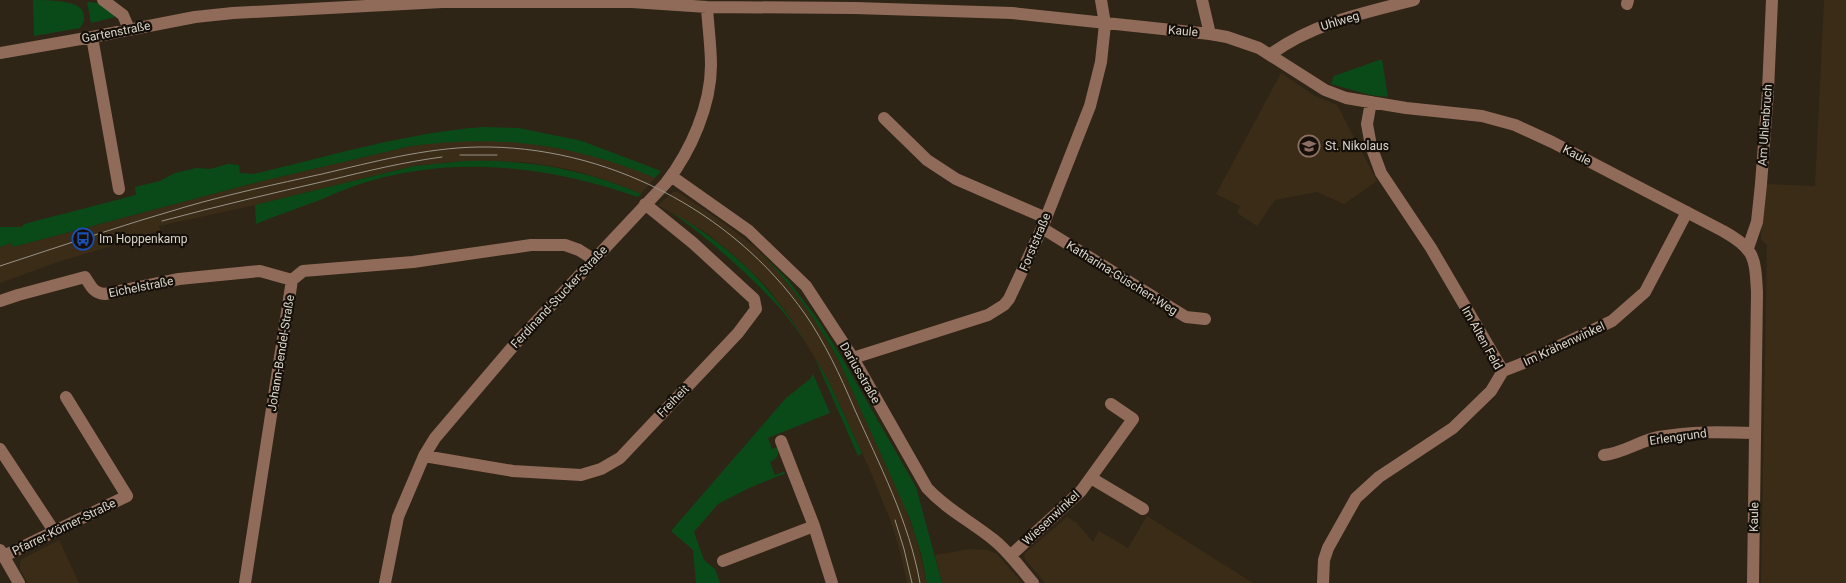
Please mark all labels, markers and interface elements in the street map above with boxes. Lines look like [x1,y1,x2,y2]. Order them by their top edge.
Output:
street label: Uhlweg [1319,9,1361,33]
street label: Gartenstraße [80,18,152,46]
street label: Kaule [1167,23,1199,39]
street label: Am Uhlenbruch [1755,84,1775,166]
school or university icon: St. Nikolaus [1297,134,1321,158]
place label: St. Nikolaus [1325,139,1389,153]
street label: Kaule [1560,142,1594,168]
street label: Forststraße [1017,211,1053,273]
bus stop icon: Im Hoppenkamp [71,227,95,251]
place label: Im Hoppenkamp [99,232,188,246]
street label: Katharina-Güschen-Weg [1064,238,1180,318]
street label: Ferdinand-Stucker-Straße [508,243,610,351]
street label: Eichelstraße [107,274,175,300]
street label: Johann-Bendel-Straße [265,294,297,412]
street label: Im Alten Feld [1459,304,1505,372]
street label: Im Krähenwinkel [1521,319,1607,369]
street label: Dariusstraße [837,340,883,406]
street label: Freiheit [654,382,692,420]
street label: Erlengrund [1649,426,1707,448]
street label: Wiesenwinkel [1020,488,1082,548]
street label: Pfarrer-Körner-Straße [10,496,118,558]
street label: Kaule [1747,502,1761,532]

